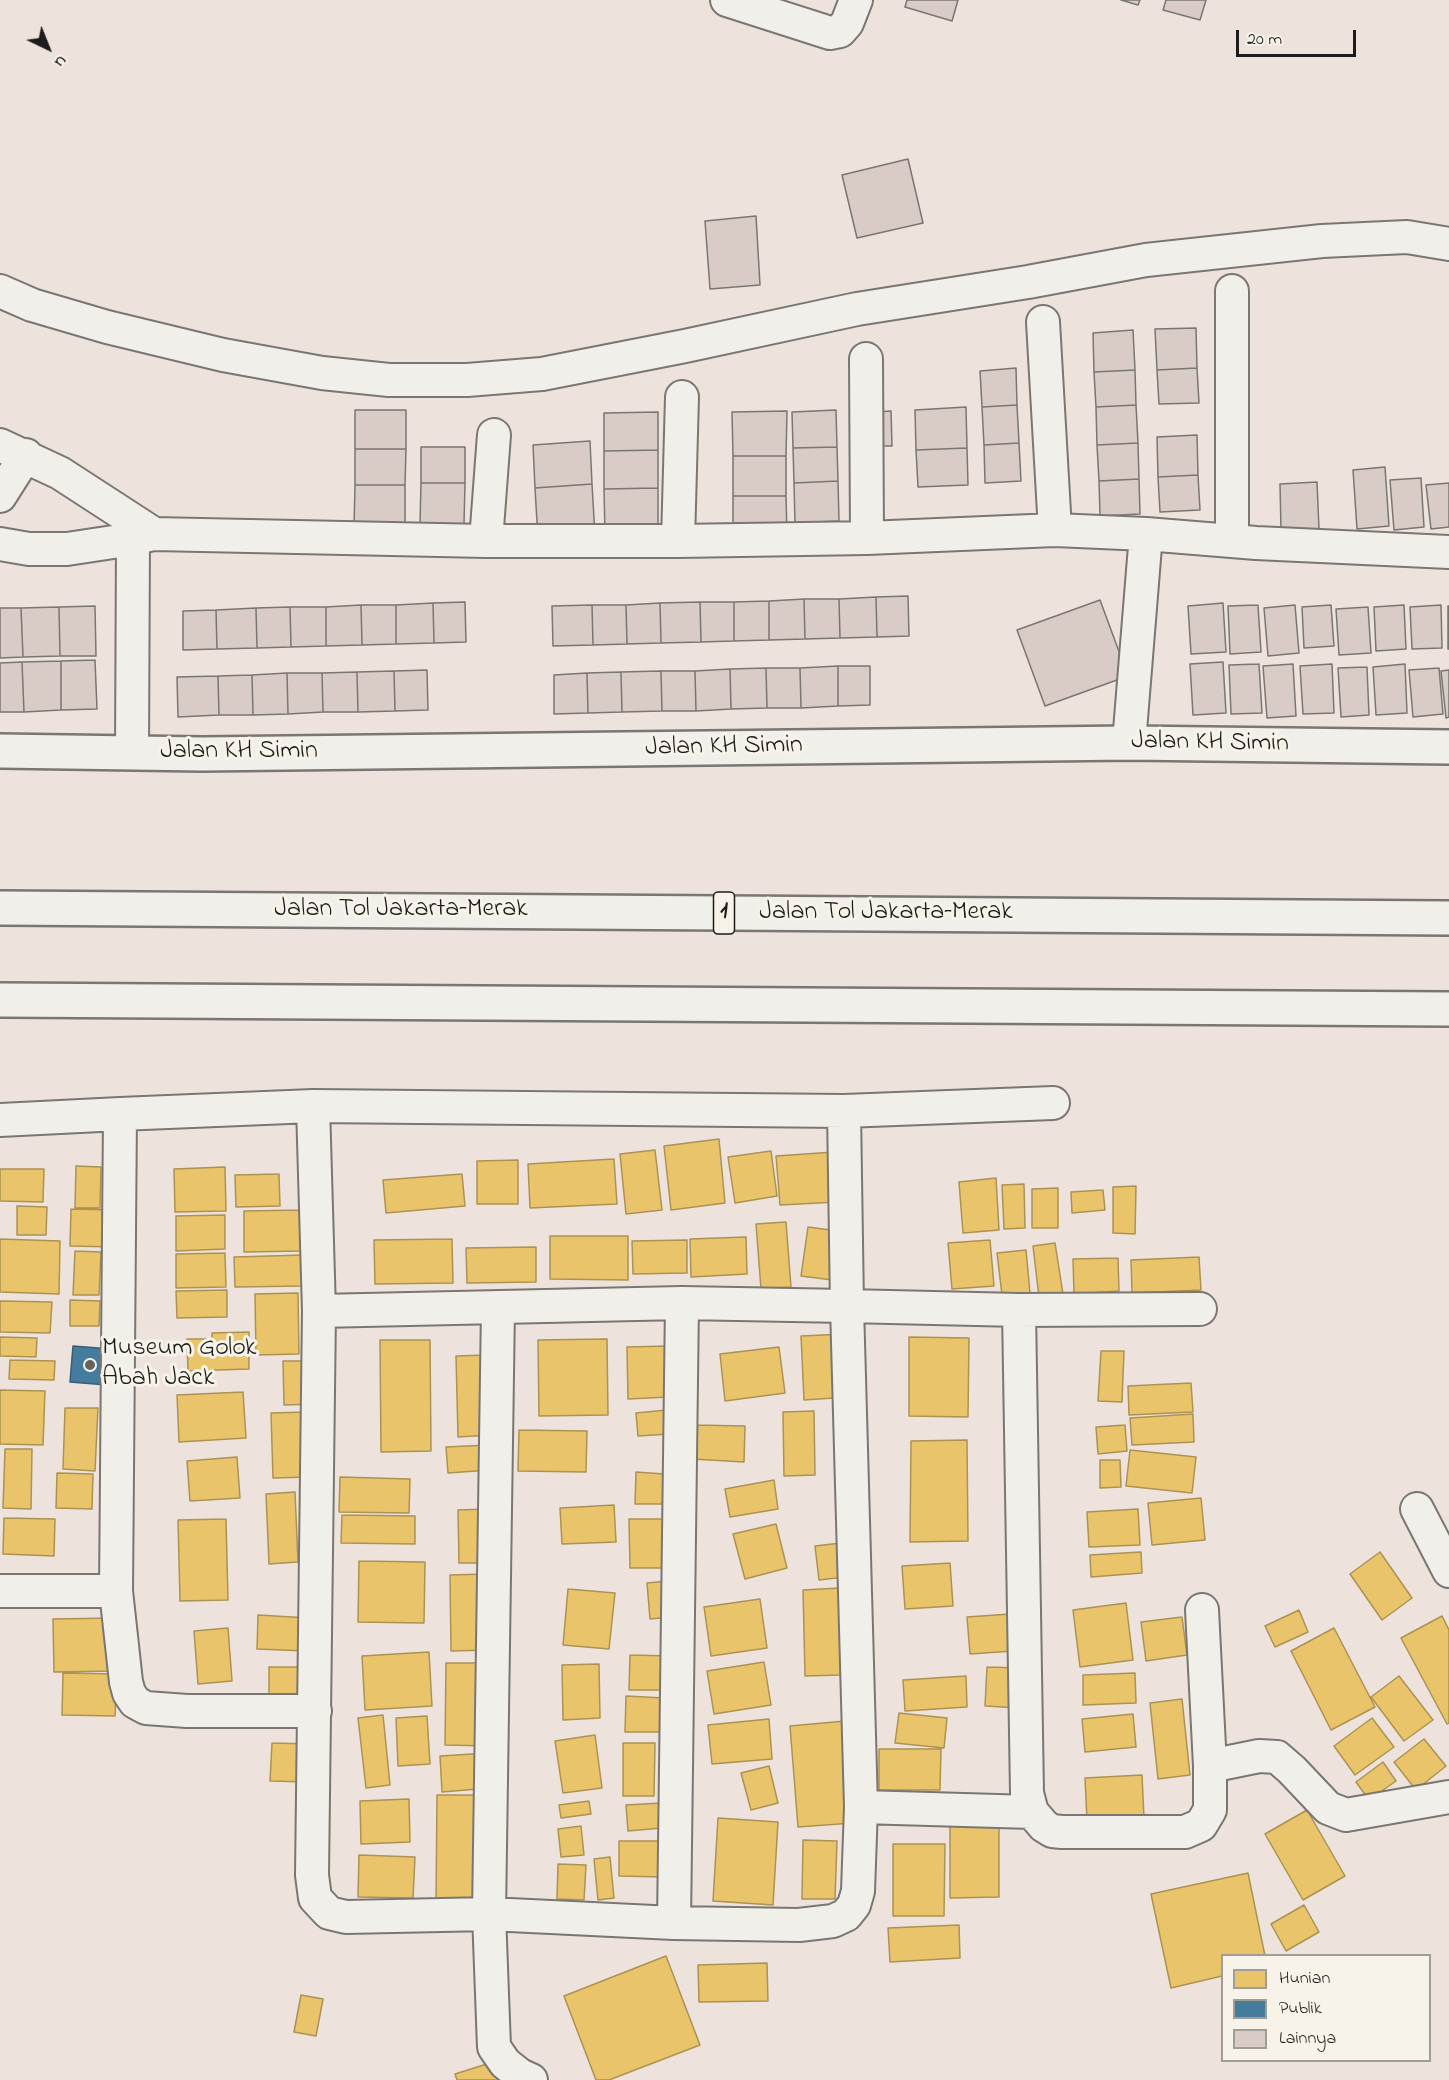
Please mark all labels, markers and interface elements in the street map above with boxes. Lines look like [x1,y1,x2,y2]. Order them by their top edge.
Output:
north arrow [18,18,78,78]
scale bar [1239,18,1359,56]
text: 20 m [1247,27,1282,53]
text: U [48,49,72,73]
street label: Jalan KH Simin [1131,727,1289,761]
street label: Jalan KH Simin [645,731,803,765]
street label: Jalan KH Simin [160,737,318,769]
road number: 1 [714,892,734,934]
street label: Jalan Tol Jakarta–Merak [274,895,528,927]
street label: Jalan Tol Jakarta–Merak [759,898,1013,930]
place label: Museum Golok Abah Jack [102,1334,256,1396]
marker: Museum Golok Abah Jack [83,1358,97,1372]
legend [1221,1954,1431,2062]
text: Hunian [1279,1966,1330,1992]
text: Publik [1279,1996,1322,2022]
text: Lainnya [1279,2026,1336,2052]

